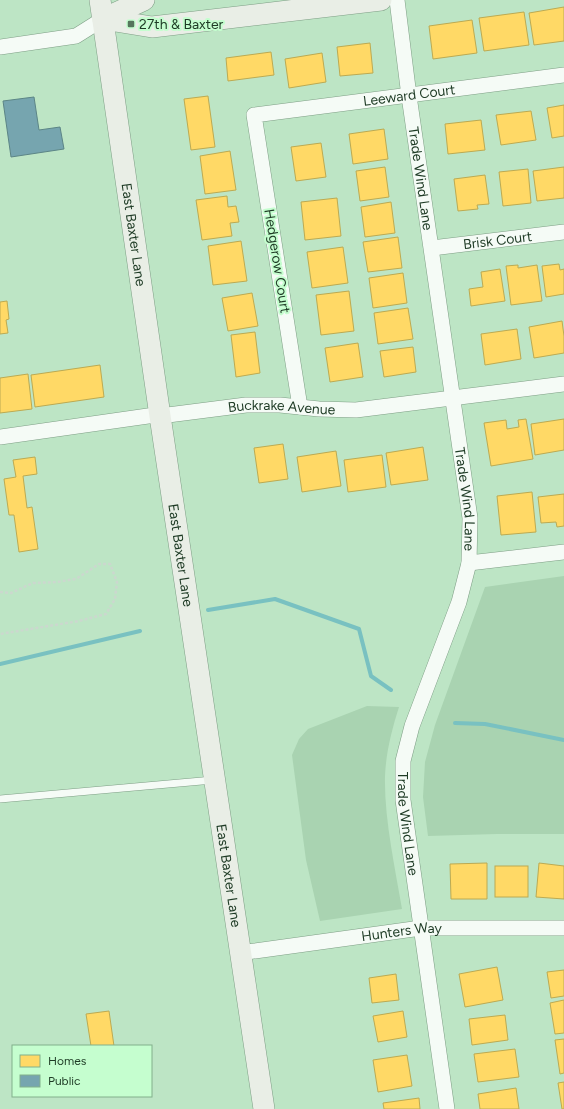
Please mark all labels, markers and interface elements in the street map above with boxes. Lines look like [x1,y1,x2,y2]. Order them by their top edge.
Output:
place label: 27th & Baxter [139,16,224,33]
marker: 27th & Baxter [126,19,136,29]
street label: Leeward Court [362,81,456,109]
street label: Trade Wind Lane [405,126,437,232]
street label: East Baxter Lane [118,182,150,288]
street label: Hedgerow Court [260,208,294,314]
street label: Brisk Court [462,227,533,253]
street label: Buckrake Avenue [227,396,336,418]
street label: Trade Wind Lane [451,446,479,552]
street label: East Baxter Lane [165,502,197,608]
street label: Trade Wind Lane [394,772,422,877]
street label: East Baxter Lane [213,823,245,929]
street label: Hunters Way [360,919,442,945]
legend [12,1045,152,1097]
text: Homes [48,1054,87,1068]
text: Public [48,1074,81,1088]

